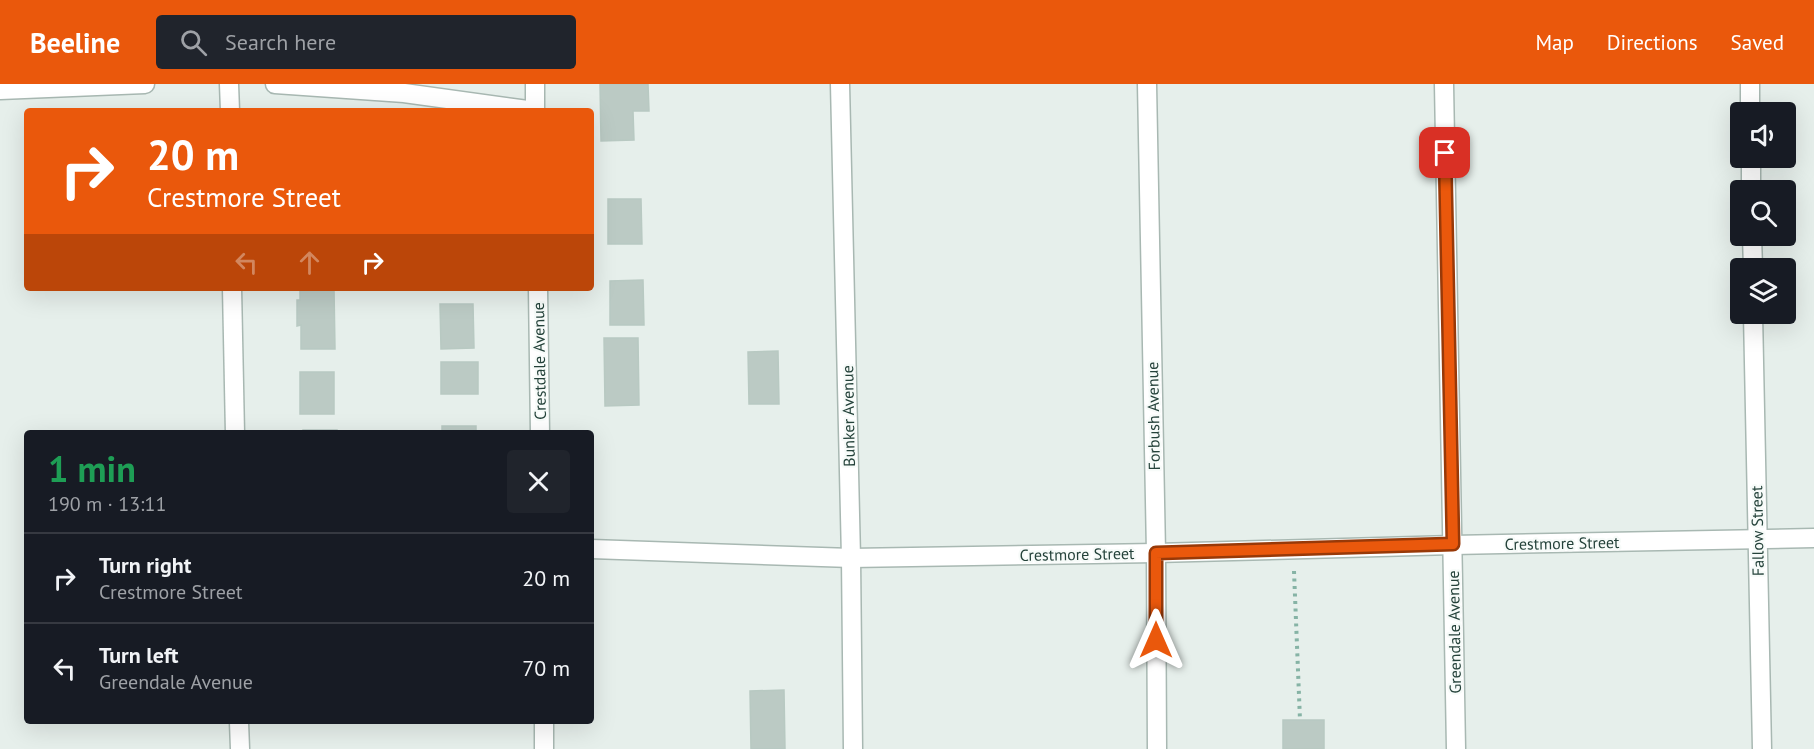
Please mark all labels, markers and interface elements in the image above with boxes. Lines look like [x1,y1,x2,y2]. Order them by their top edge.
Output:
search box [156,15,576,69]
text: Beeline [30,24,120,61]
icon: search [177,26,210,59]
text: Search here [225,28,336,56]
text: Map [1535,29,1574,56]
text: Directions [1607,29,1698,56]
text: Saved [1731,29,1784,56]
map controls [1730,102,1796,324]
button: sound [1730,102,1796,168]
text: 20 m [147,127,239,182]
pin [1419,127,1470,178]
icon: right [48,132,126,210]
icon: arrive [1428,136,1461,169]
text: Crestmore Street [147,180,341,214]
button: search [1730,180,1796,246]
icon: left [230,246,263,279]
icon: ahead [293,246,326,279]
icon: right [356,246,389,279]
button: layers [1730,258,1796,324]
street label: Crestdale Avenue [528,302,550,420]
street label: Forbush Avenue [1142,361,1164,471]
street label: Bunker Avenue [837,365,859,467]
text: 1 min [48,445,136,492]
button: close [507,450,570,513]
street label: Fallow Street [1746,485,1768,576]
text: 190 m · 13:11 [48,491,166,517]
street label: Crestmore Street [1504,532,1620,554]
street label: Crestmore Street [1019,543,1135,565]
text: Turn right [99,551,191,579]
icon: right [48,562,81,595]
text: 20 m [522,564,570,592]
street label: Greendale Avenue [1443,570,1465,694]
text: Crestmore Street [99,579,243,605]
position arrow [1124,608,1188,672]
text: Turn left [99,641,179,669]
icon: left [48,652,81,685]
text: 70 m [522,654,570,682]
text: Greendale Avenue [99,669,253,695]

